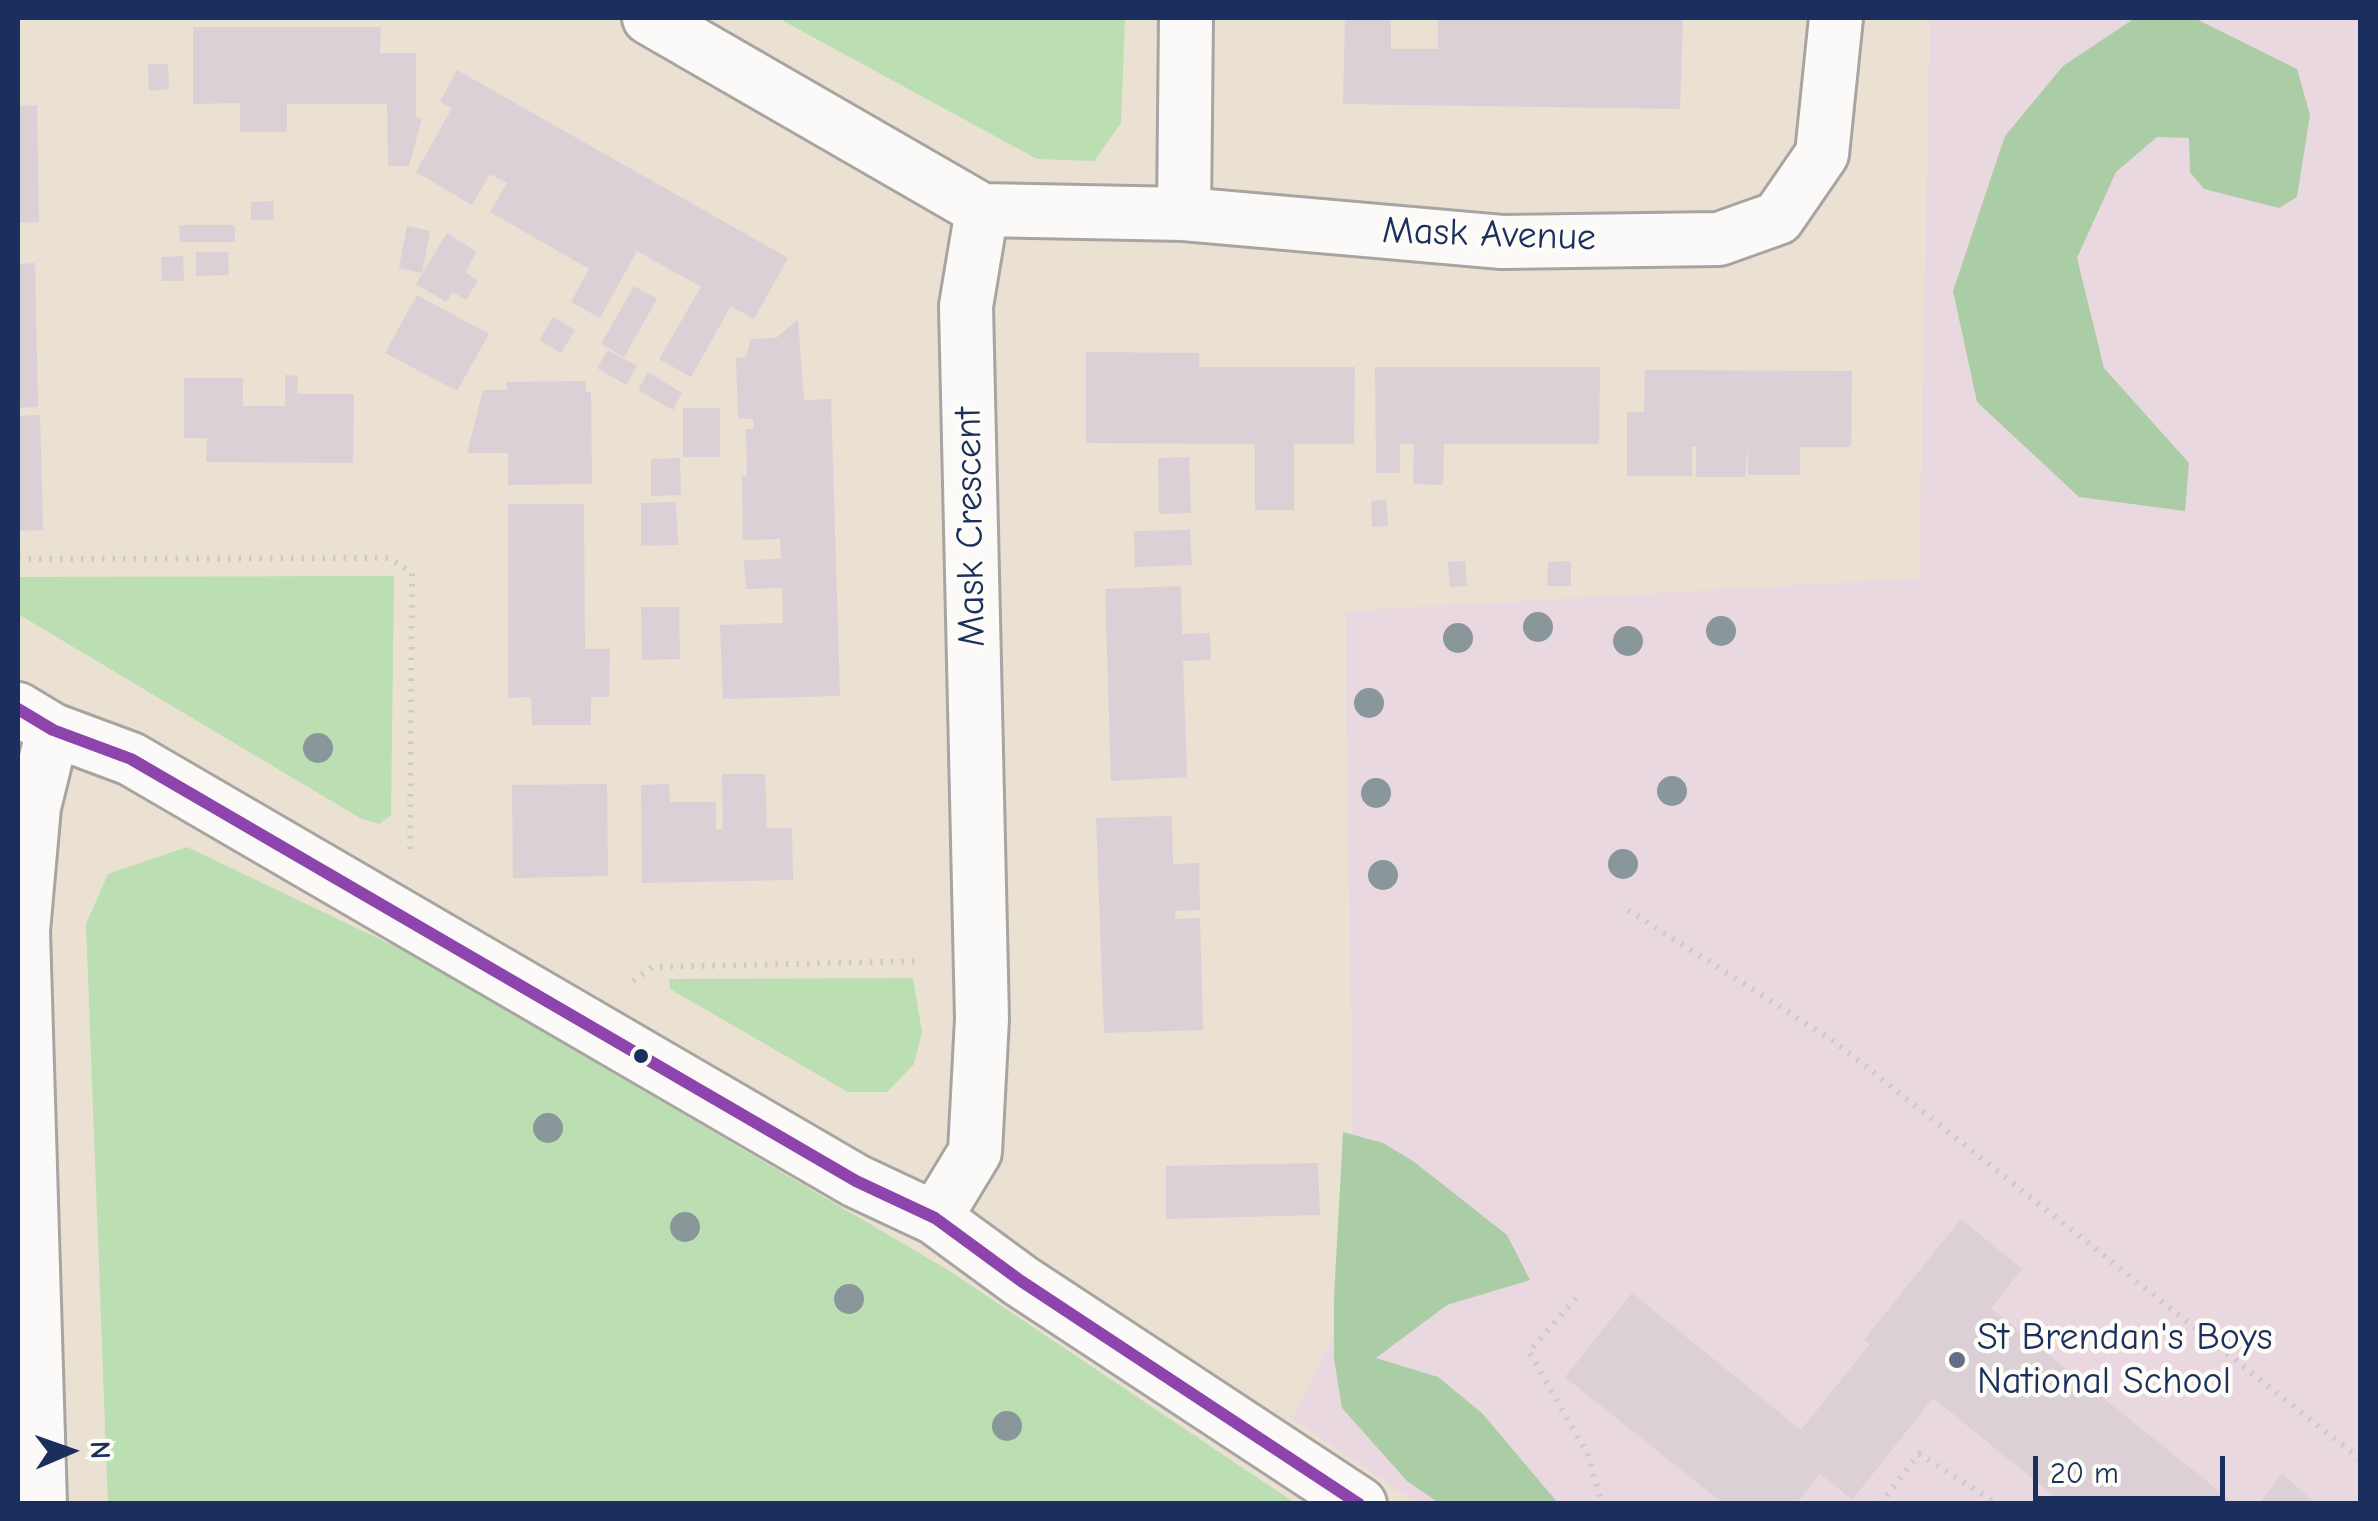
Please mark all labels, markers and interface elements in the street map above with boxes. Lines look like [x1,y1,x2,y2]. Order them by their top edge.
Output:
street label: Mask Avenue [1381,208,1597,262]
street label: Mask Crescent [946,407,996,647]
unlabelled marker [631,1046,651,1066]
place label: St Brendan's Boys National School [1977,1315,2272,1405]
marker: St Brendan's Boys National School [1946,1349,1968,1371]
north arrow [20,1401,120,1501]
scale bar [2038,1436,2230,1498]
text: N [84,1440,116,1460]
text: 20 m [2050,1456,2119,1491]

